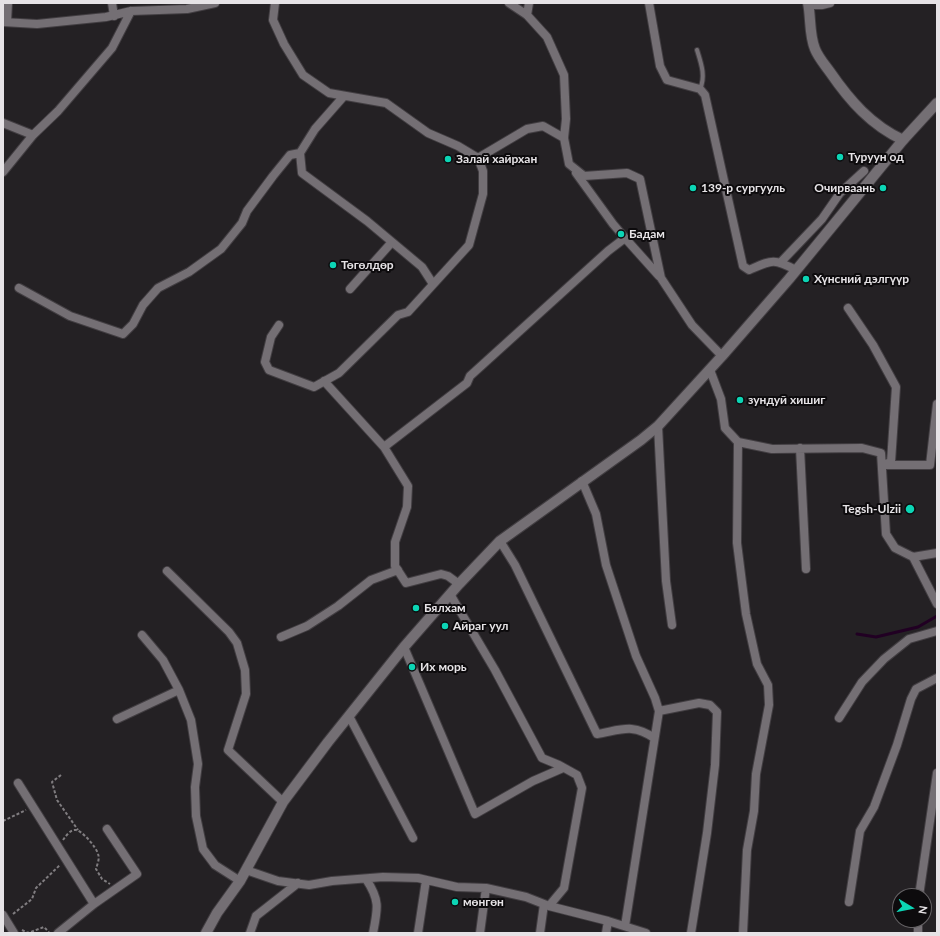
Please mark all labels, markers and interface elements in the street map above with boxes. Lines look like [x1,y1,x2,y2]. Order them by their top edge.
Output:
place label: Туруун од [848,150,904,164]
place label: Залай хайрхан [456,152,537,166]
marker: Туруун од [835,152,845,162]
marker: Залай хайрхан [443,154,453,164]
place label: 139-р сургууль [701,181,785,195]
place label: Очирваань [814,181,875,195]
marker: 139-р сургууль [688,183,698,193]
marker: Очирваань [878,183,888,193]
place label: Бадам [629,227,665,241]
marker: Бадам [616,229,626,239]
place label: Төгөлдөр [341,258,394,272]
marker: Төгөлдөр [328,260,338,270]
place label: Хүнсний дэлгүүр [814,272,909,286]
marker: Хүнсний дэлгүүр [801,274,811,284]
place label: зундуй хишиг [748,393,825,407]
marker: зундуй хишиг [735,395,745,405]
place label: Tegsh-Ulzii [843,502,901,516]
marker: Tegsh-Ulzii [904,503,916,515]
place label: Бялхам [424,601,466,615]
marker: Бялхам [411,603,421,613]
place label: Айраг уул [453,619,508,633]
marker: Айраг уул [440,621,450,631]
place label: Их морь [420,660,467,674]
marker: Их морь [407,662,417,672]
north arrow [892,888,932,928]
place label: мөнгөн [463,895,504,909]
marker: мөнгөн [450,897,460,907]
text: N [916,905,930,915]

